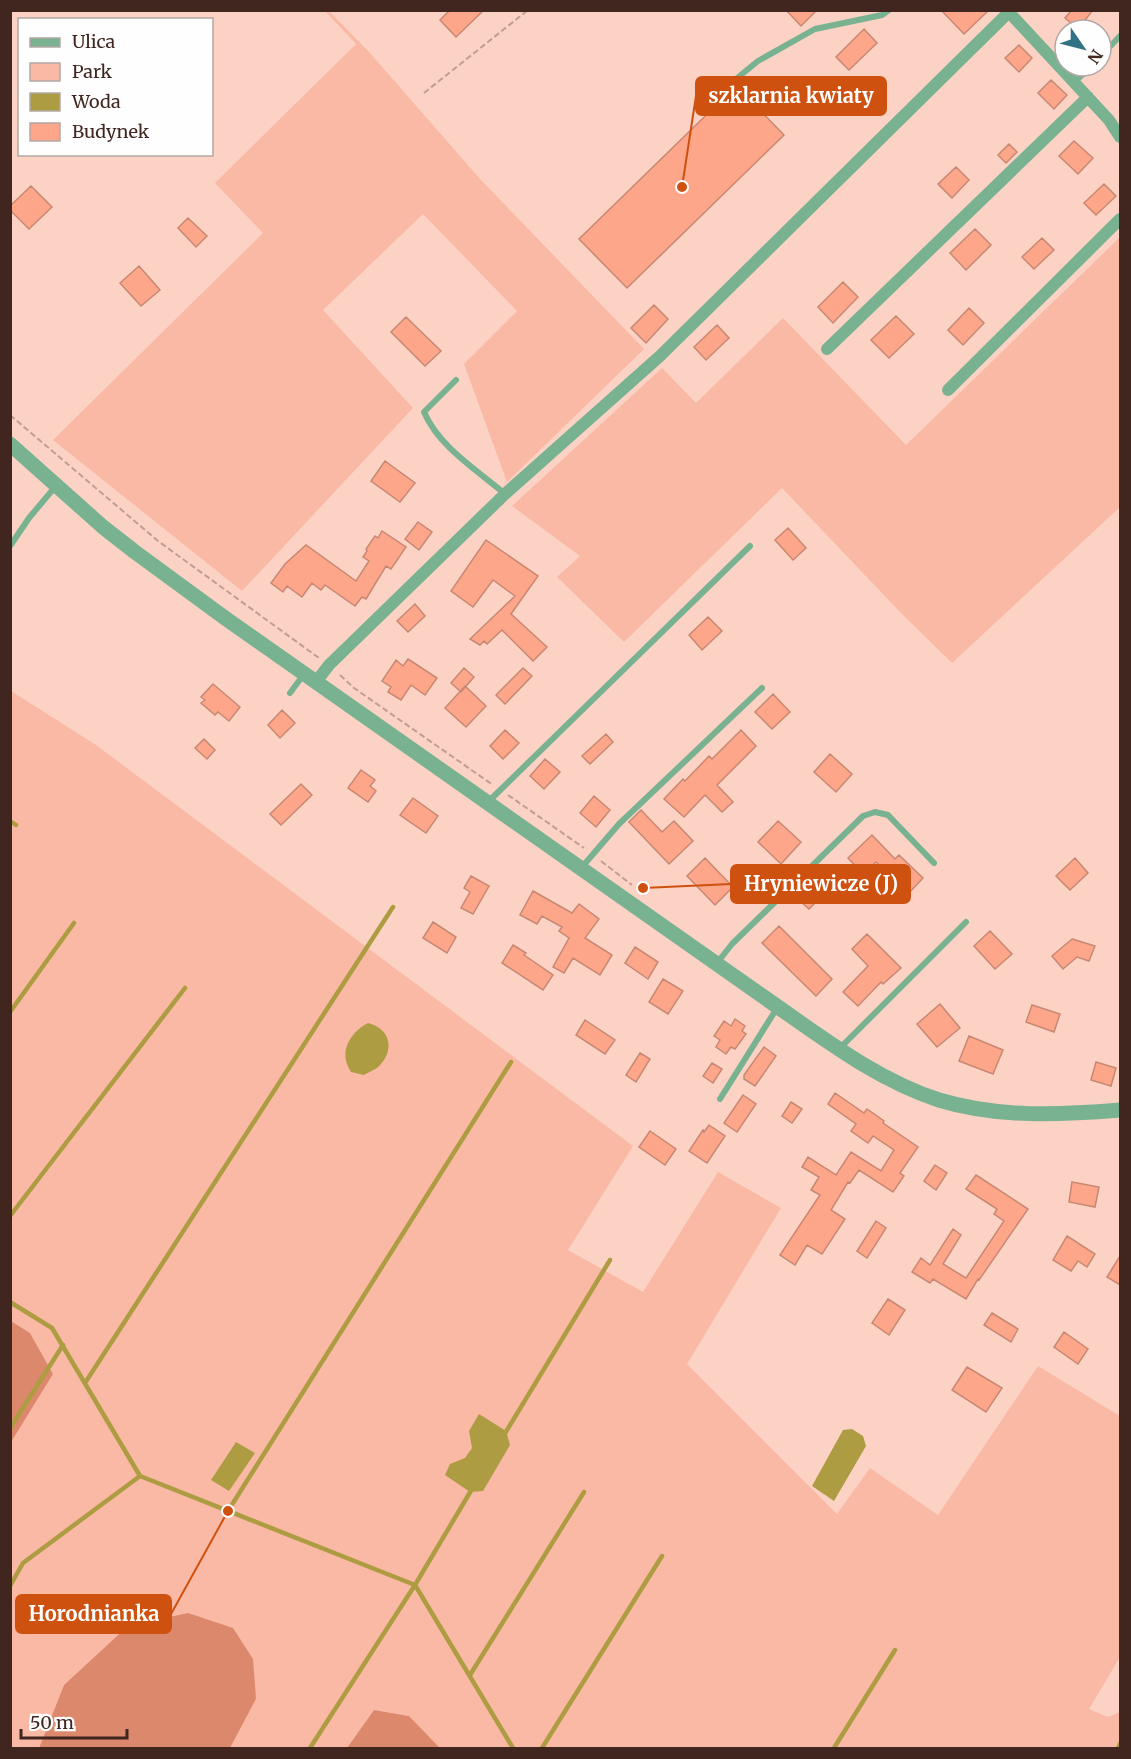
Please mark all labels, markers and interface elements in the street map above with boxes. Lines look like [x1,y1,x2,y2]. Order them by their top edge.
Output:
legend [18,18,213,156]
north arrow [1053,18,1113,78]
text: Ulica [72,30,116,53]
text: N [1083,46,1107,68]
text: Park [72,60,113,83]
callout: szklarnia kwiaty [696,77,886,115]
text: szklarnia kwiaty [708,83,874,108]
text: Woda [71,90,121,113]
text: Budynek [72,120,150,143]
callout: Hryniewicze (J) [731,865,910,903]
text: Hryniewicze (J) [744,871,898,896]
callout: Horodnianka [16,1595,171,1633]
text: Horodnianka [29,1601,159,1626]
scale bar [21,1702,128,1740]
text: 50 m [30,1711,74,1734]

